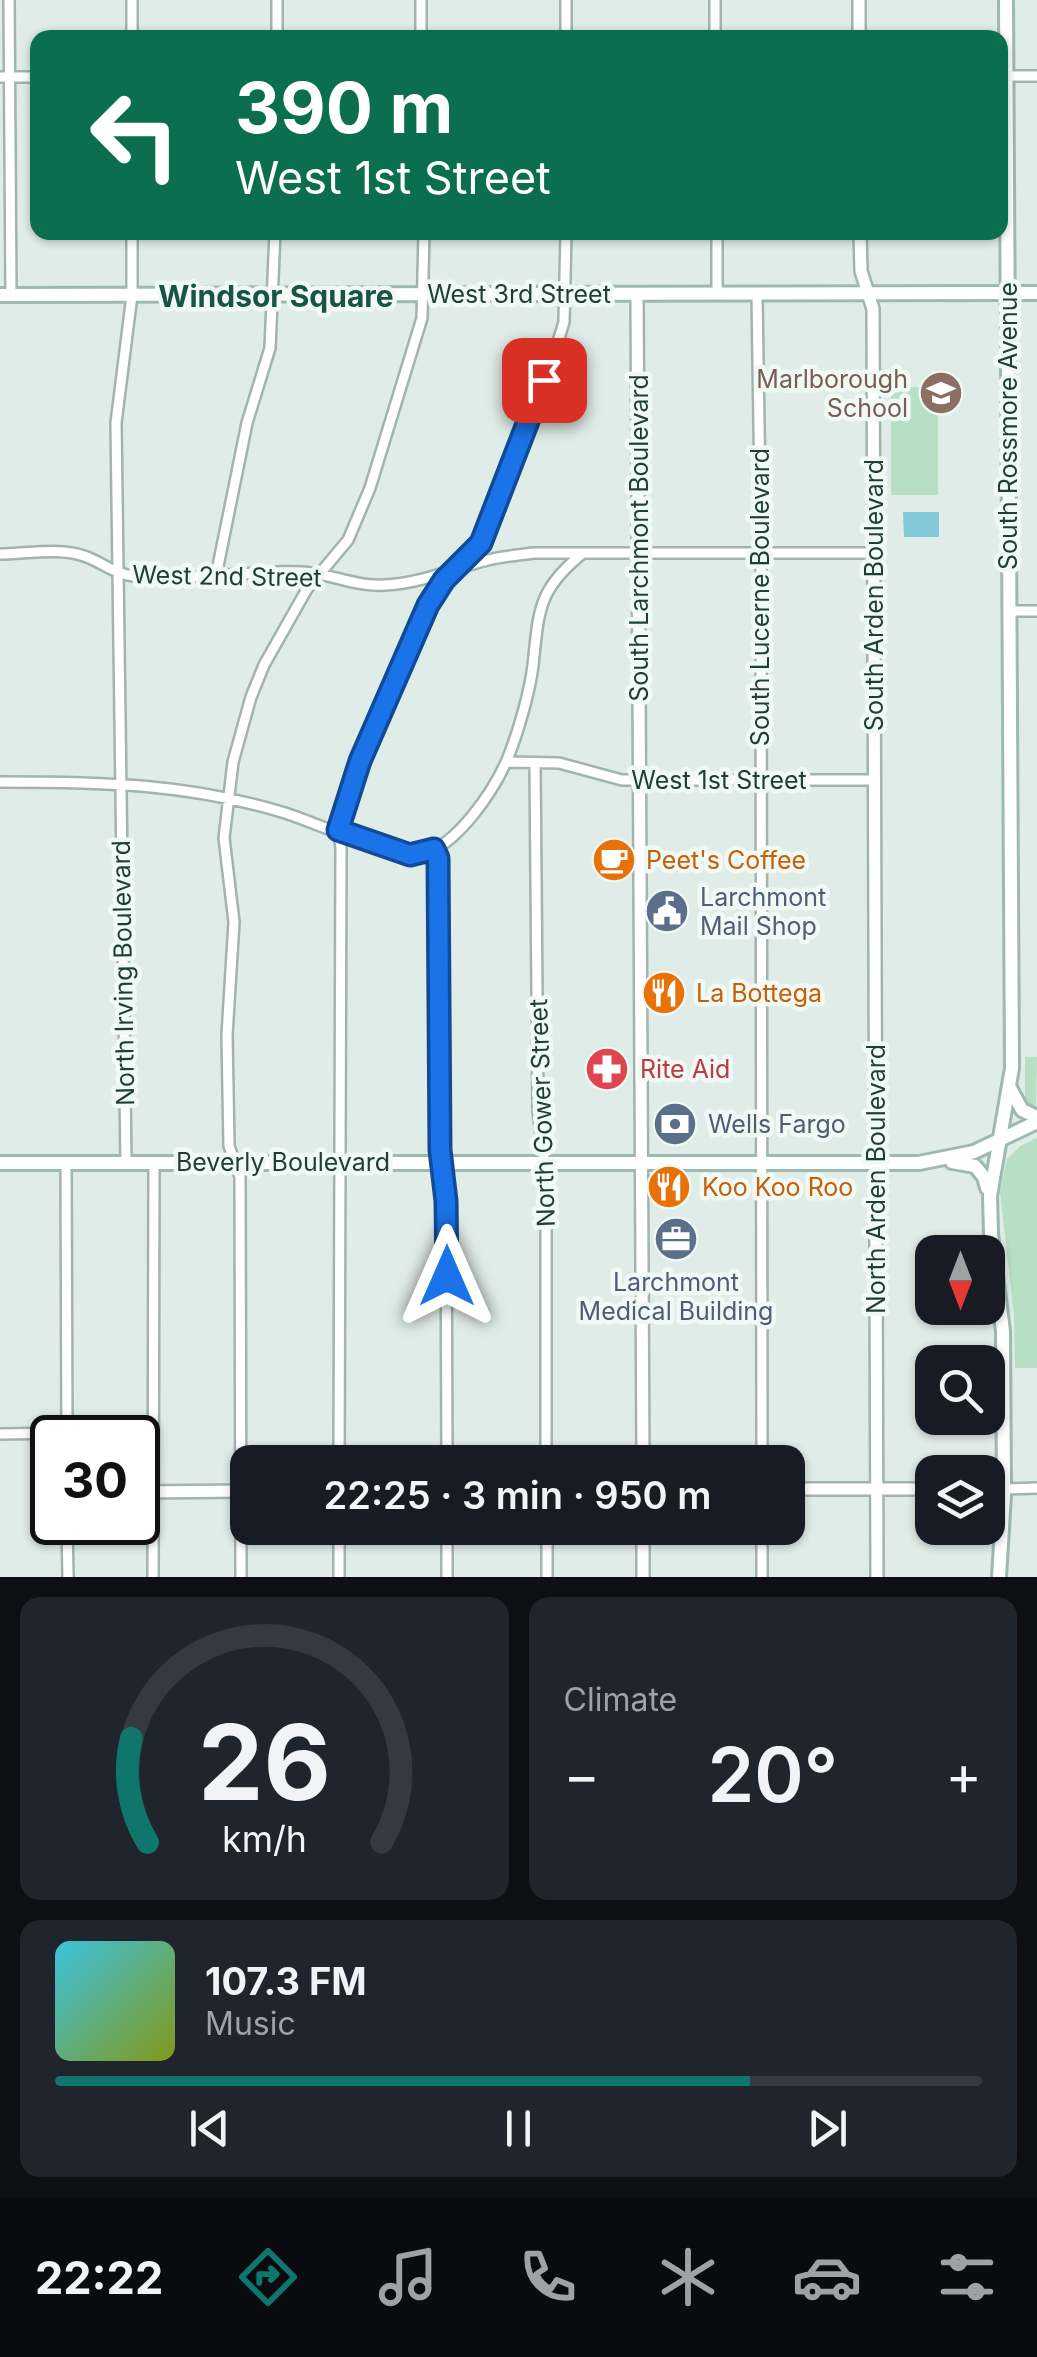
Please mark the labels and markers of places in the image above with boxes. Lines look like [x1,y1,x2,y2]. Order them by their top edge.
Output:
pin [502,338,587,423]
place label: Marlborough School [756,364,908,423]
school or university icon: Marlborough School [918,370,964,416]
cafe icon: Peet's Coffee [591,837,637,883]
place label: Peet's Coffee [646,845,806,875]
place label: Larchmont Mail Shop [700,882,826,941]
public building icon: Larchmont Mail Shop [644,888,690,934]
restaurant icon: La Bottega [641,970,687,1016]
place label: La Bottega [696,978,822,1008]
pharmacy icon: Rite Aid [584,1046,630,1092]
place label: Rite Aid [640,1054,730,1084]
bank icon: Wells Fargo [652,1101,698,1147]
place label: Wells Fargo [708,1109,846,1139]
restaurant icon: Koo Koo Roo [646,1164,692,1210]
place label: Koo Koo Roo [702,1172,853,1202]
office icon: Larchmont Medical Building [653,1216,699,1262]
place label: Larchmont Medical Building [579,1267,773,1326]

